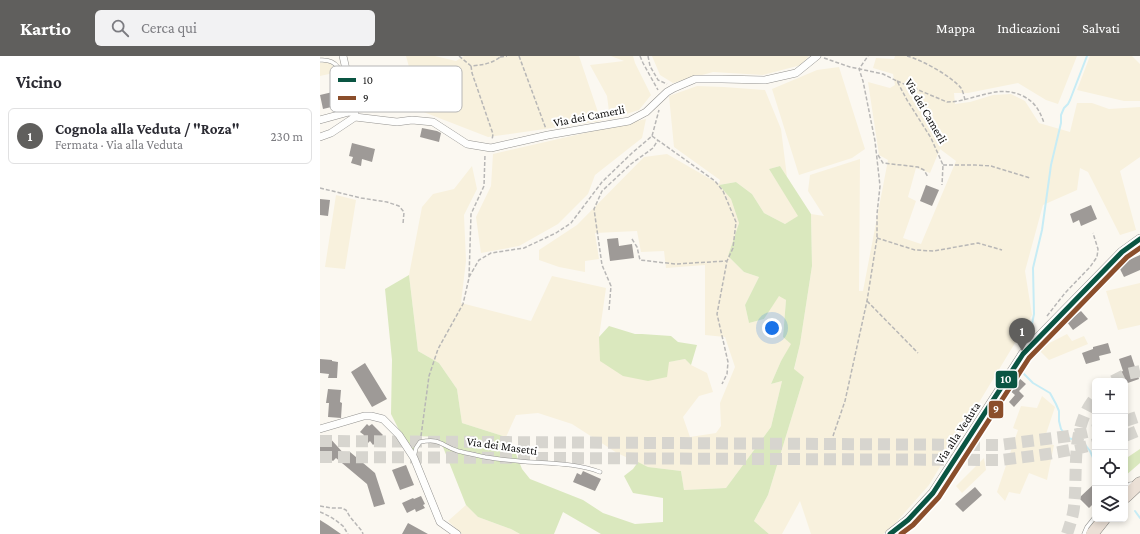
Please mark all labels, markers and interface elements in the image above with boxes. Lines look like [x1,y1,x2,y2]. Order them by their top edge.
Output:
search box [95,10,375,46]
icon: search [109,17,131,39]
text: Kartio [20,18,71,39]
text: Cerca qui [141,20,197,36]
text: Mappa [936,20,975,36]
text: Indicazioni [997,20,1060,36]
text: Salvati [1082,20,1120,36]
legend [330,66,462,112]
text: Vicino [16,73,62,92]
text: 10 [363,74,373,86]
street label: Via dei Camerli [902,76,950,146]
text: 9 [363,92,369,104]
street label: Via dei Camerli [552,102,626,130]
text: Cognola alla Veduta / "Roza" [55,121,240,137]
text: 1 [28,129,32,144]
text: 230 m [270,129,303,144]
text: Fermata · Via alla Veduta [55,137,183,152]
your location [762,318,782,338]
pin: 1 [1009,318,1035,351]
line badge: 10 [995,370,1018,389]
text: 10 [1001,373,1012,385]
map controls [1092,378,1128,522]
button: + [1092,378,1128,414]
street label: Via alla Veduta [933,399,983,467]
line badge: 9 [988,400,1004,419]
text: 9 [993,403,999,415]
button: − [1092,414,1128,450]
street label: Via dei Masetti [466,434,538,458]
button: locate [1092,450,1128,486]
button: layers [1092,486,1128,522]

